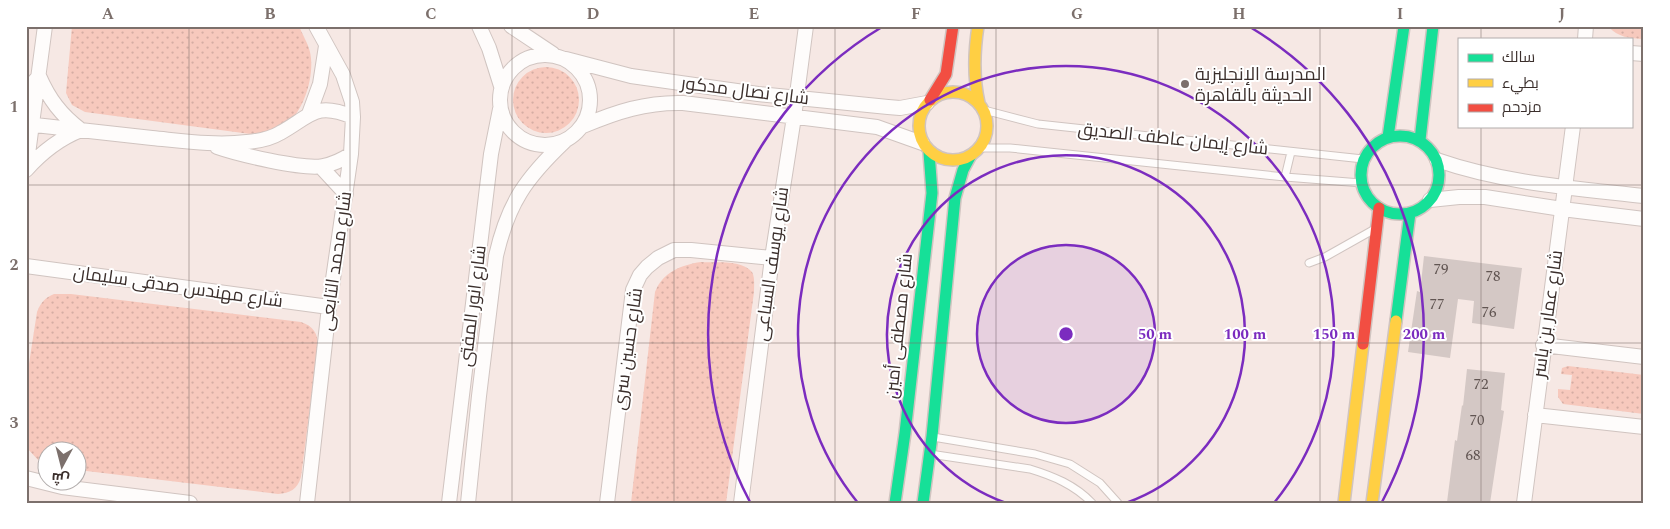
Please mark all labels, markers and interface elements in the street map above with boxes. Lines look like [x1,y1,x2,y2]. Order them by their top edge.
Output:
text: A [102,2,115,26]
text: B [264,2,276,26]
text: C [425,2,437,26]
text: D [587,2,600,26]
text: E [749,2,759,26]
text: F [911,2,921,26]
text: G [1071,2,1083,26]
text: H [1232,2,1246,26]
text: I [1397,2,1403,26]
text: J [1559,2,1566,26]
legend [1458,38,1632,128]
text: سالك [1502,46,1535,69]
place label: المدرسة الإنجليزية الحديثة بالقاهرة [1195,61,1326,109]
street label: شارع نصال مدكور [678,70,811,112]
text: بطيء [1502,72,1539,95]
marker: المدرسة الإنجليزية الحديثة بالقاهرة [1179,78,1191,90]
text: 1 [10,95,18,119]
text: مزدحم [1502,96,1542,119]
street label: شارع إيمان عاطف الصديق [1076,116,1270,162]
street label: شارع يوسف السباعى [748,185,796,343]
street label: شارع محمد التابعى [313,189,359,333]
street label: شارع انور المفتى [452,244,494,368]
street label: شارع عمار بن ياسر [1526,248,1570,381]
street label: شارع مصطفى أمين [878,252,920,400]
text: 2 [10,253,19,277]
house number: 79 [1433,258,1449,281]
street label: شارع مهندس صدقى سليمان [71,259,285,315]
house number: 78 [1485,265,1501,288]
street label: شارع حسين سرى [606,286,650,412]
house number: 77 [1429,293,1445,316]
house number: 76 [1481,301,1497,324]
text: 50 m [1138,323,1173,346]
text: 100 m [1224,323,1267,346]
text: 150 m [1313,323,1356,346]
text: 200 m [1403,323,1446,346]
centre of rings [1057,325,1075,343]
house number: 72 [1473,373,1489,396]
house number: 70 [1469,409,1485,432]
text: 3 [10,411,19,435]
north arrow [38,442,88,492]
house number: 68 [1465,444,1481,467]
text: ش [50,467,71,490]

